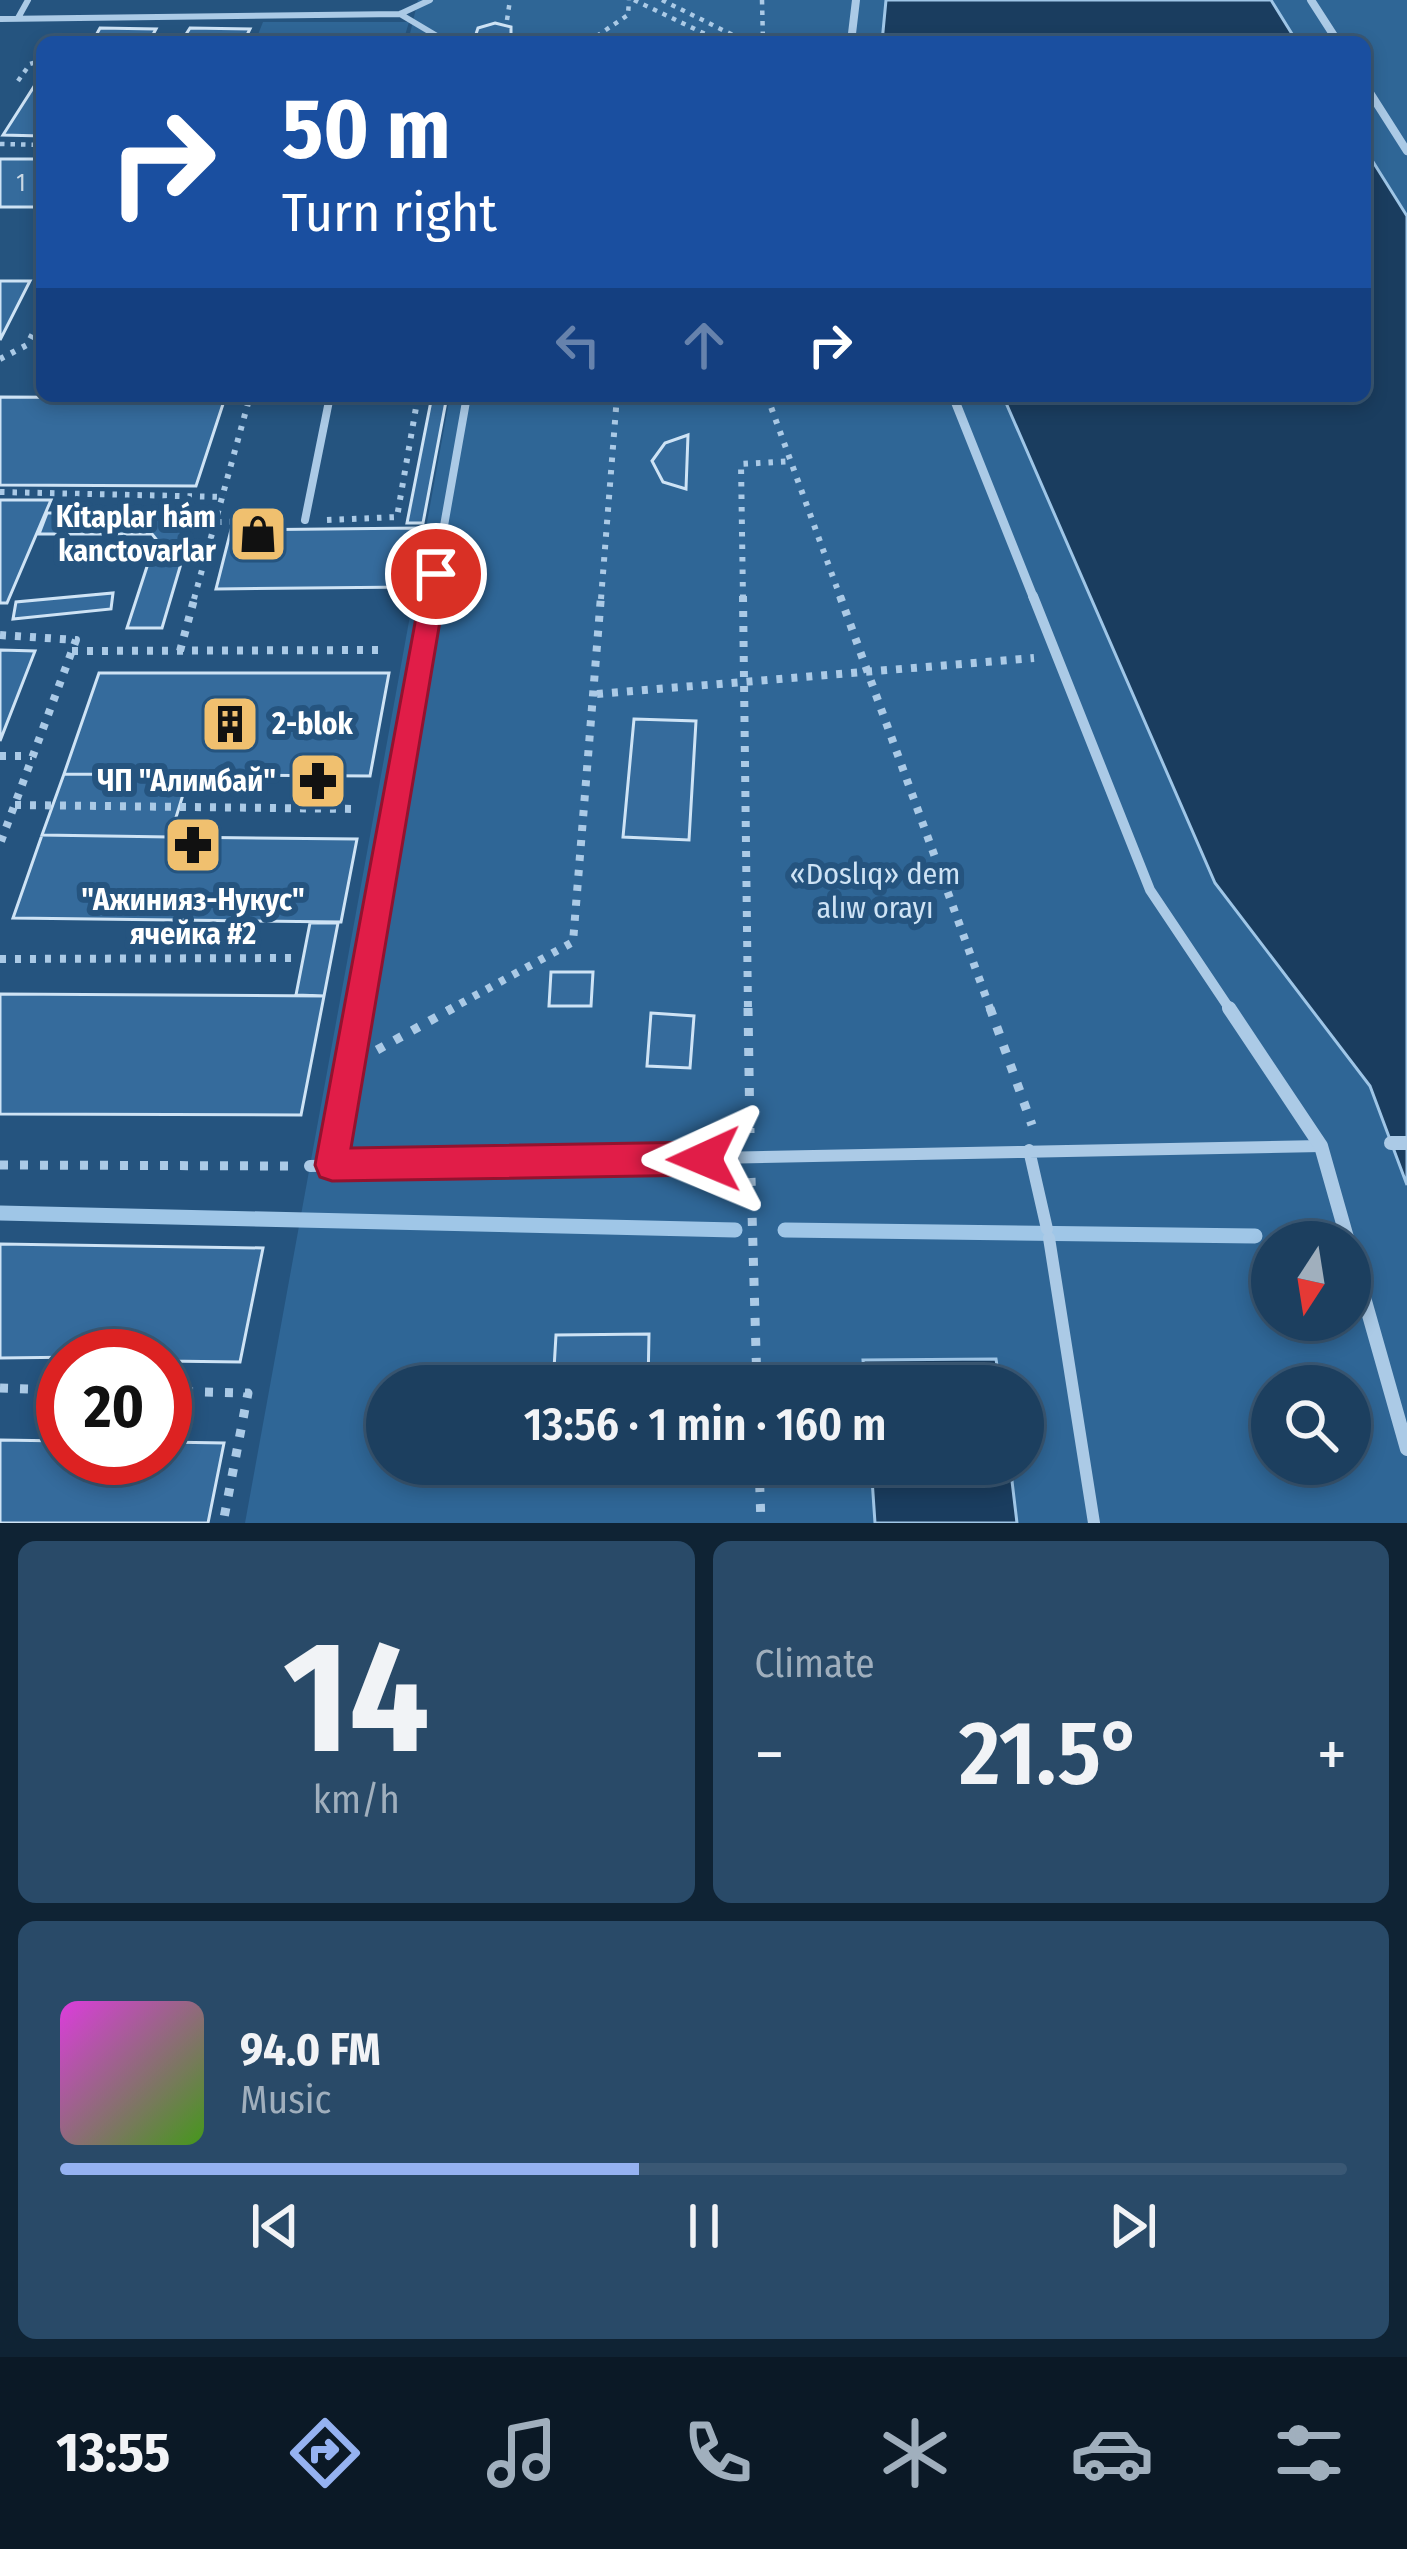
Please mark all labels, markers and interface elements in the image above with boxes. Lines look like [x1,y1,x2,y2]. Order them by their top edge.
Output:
text: 50 m [282,79,451,180]
icon: right [84,84,240,240]
house number: 1 [16,169,26,197]
text: Turn right [282,181,497,245]
icon: left [545,312,611,378]
icon: ahead [671,312,737,378]
icon: right [797,312,863,378]
place label: Kitaplar hám kanctovarlar [56,499,217,569]
shop icon: Kitaplar hám kanctovarlar [227,503,289,565]
pin [385,523,487,625]
icon: arrive [403,541,469,607]
building icon: 2-blok [199,693,261,755]
place label: 2-blok [271,706,353,742]
pharmacy icon: ЧП "Алимбай" [287,750,349,812]
place label: ЧП "Алимбай" [98,763,276,799]
pharmacy icon: "Ажинияз-Нукус" ячейка #2 [162,814,224,876]
park label: «Doslıq» dem alıw orayı [790,856,960,926]
place label: "Ажинияз-Нукус" ячейка #2 [81,882,305,952]
position arrow [641,1096,767,1222]
north arrow [1251,1221,1371,1341]
map controls [1251,1221,1371,1485]
speed limit sign: 20 [36,1329,192,1485]
button: search [1251,1365,1371,1485]
text: 13:56 · 1 min · 160 m [524,1398,886,1452]
text: 14 [283,1605,429,1792]
text: Climate [755,1641,875,1687]
text: 21.5° [959,1700,1142,1808]
text: − [755,1715,784,1794]
text: + [1317,1715,1347,1794]
text: km/h [313,1777,400,1823]
text: 94.0 FM [240,2023,381,2077]
text: Music [240,2077,331,2123]
icon: previous [242,2193,308,2259]
icon: pause [671,2193,737,2259]
icon: next [1100,2193,1166,2259]
icon: directions [283,2411,367,2495]
icon: music [480,2411,564,2495]
icon: phone [676,2411,760,2495]
icon: climate [873,2411,957,2495]
icon: car [1070,2411,1154,2495]
icon: filters [1267,2411,1351,2495]
text: 13:55 [56,2421,170,2485]

